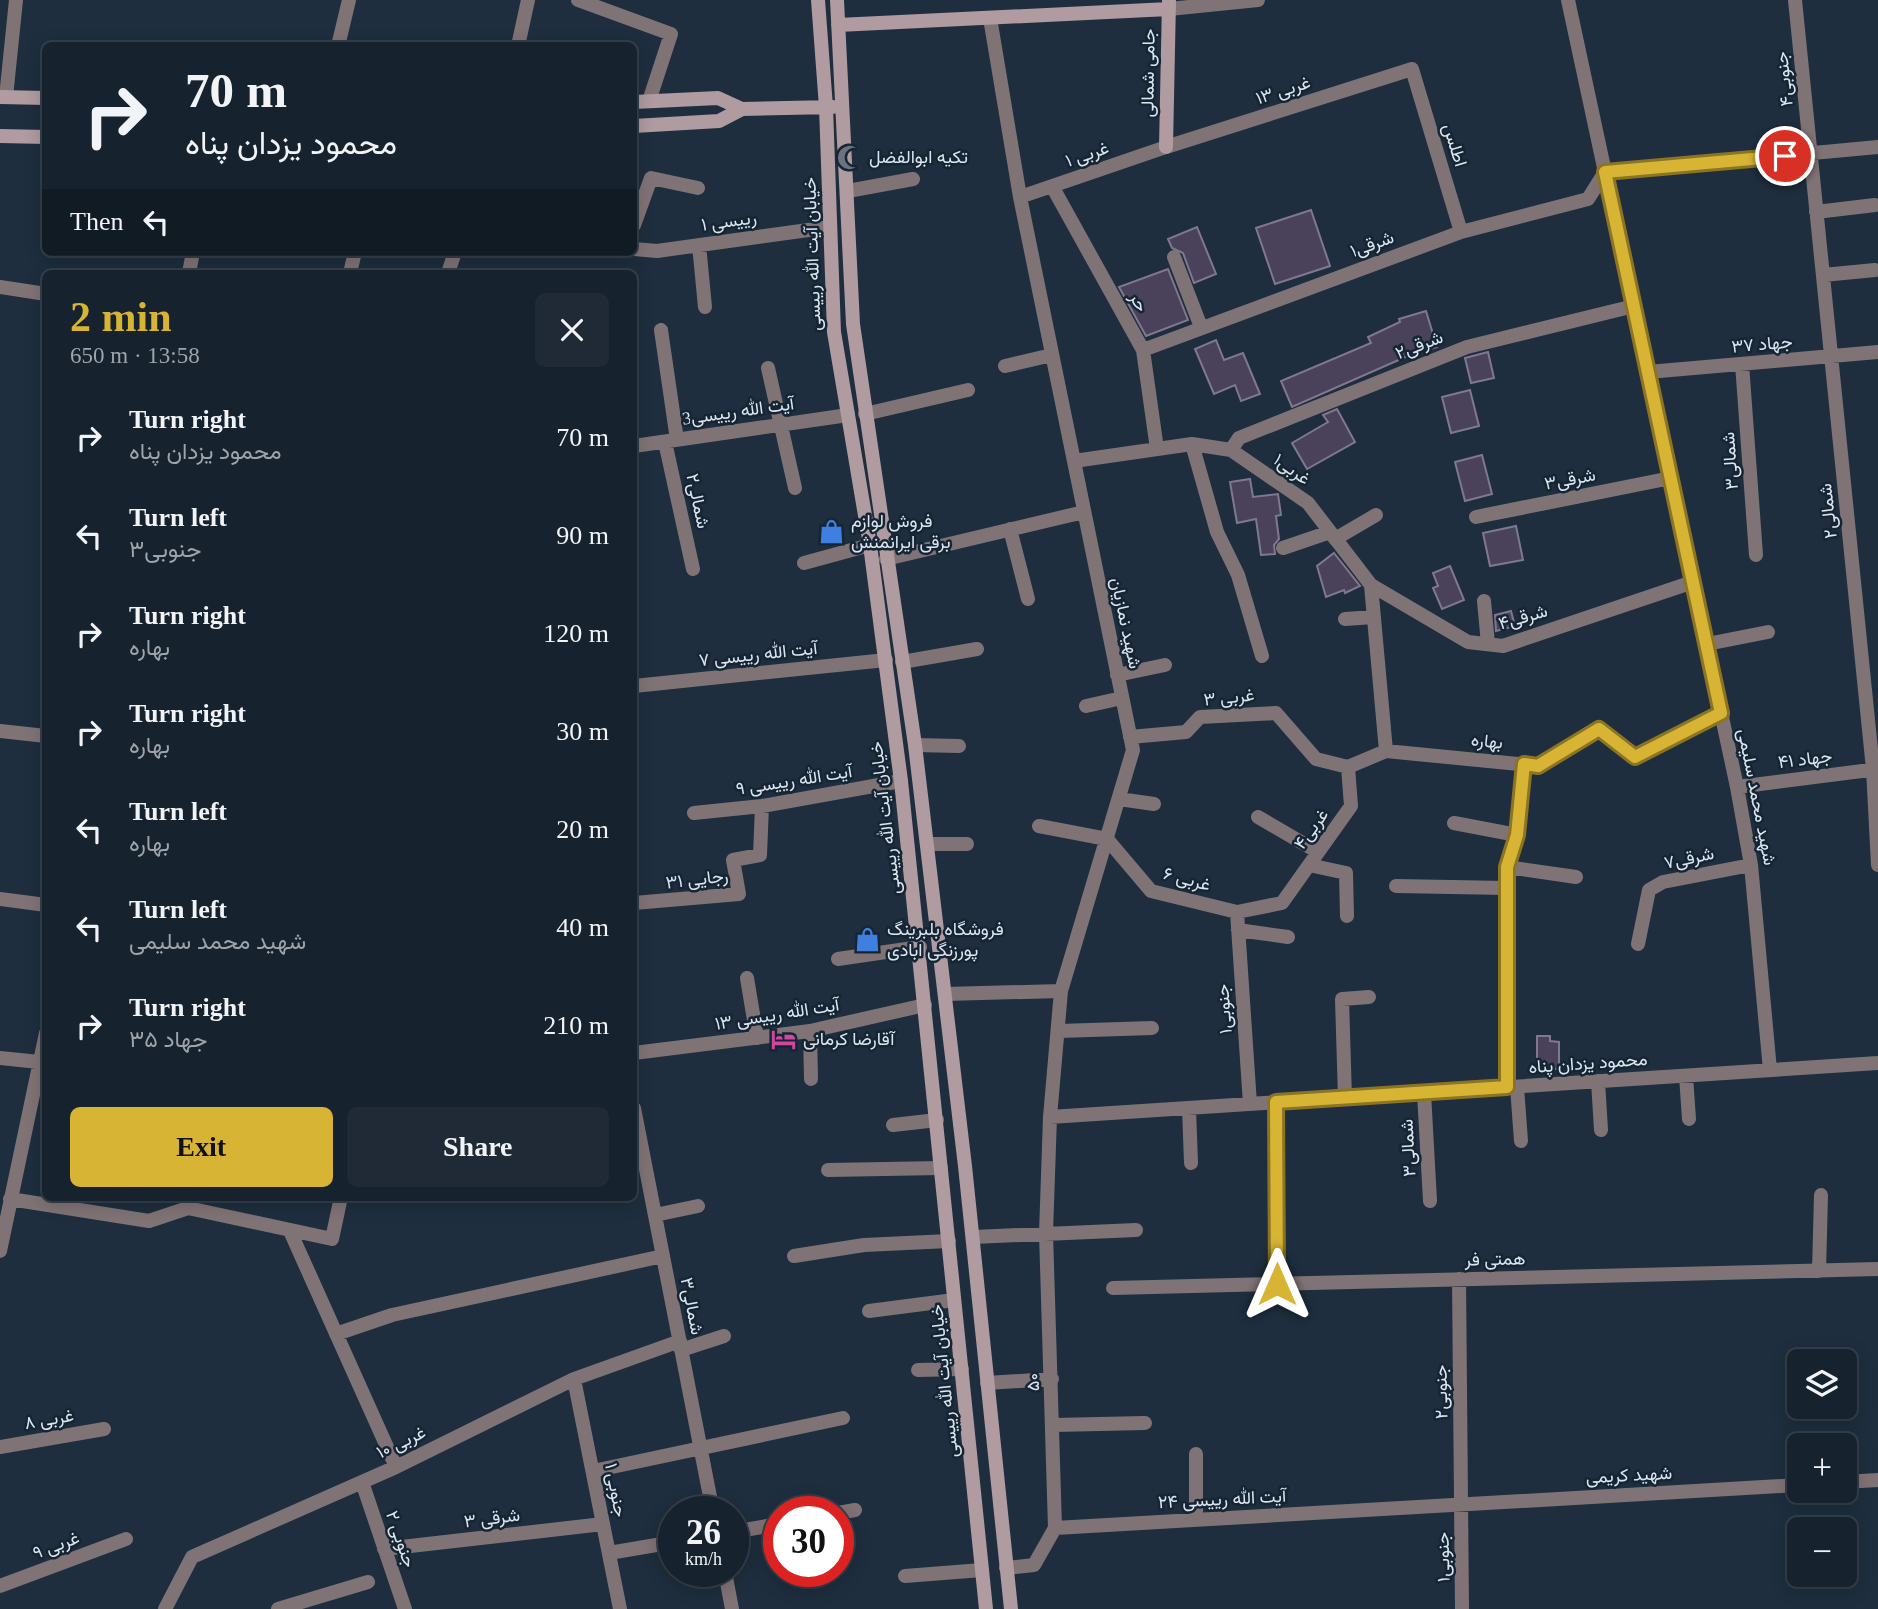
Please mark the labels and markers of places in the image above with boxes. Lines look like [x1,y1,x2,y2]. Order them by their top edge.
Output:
pin [1755,126,1815,186]
mosque icon: تکیه ابوالفضل [835,143,863,171]
place label: تکیه ابوالفضل [869,147,968,168]
place label: فروش لوازم برقی ایرانمنش [851,511,951,553]
shop icon: فروش لوازم برقی ایرانمنش [817,517,845,545]
place label: فروشگاه بلبرینگ پورزنگی ابادی [887,919,1004,962]
shop icon: فروشگاه بلبرینگ پورزنگی ابادی [853,925,881,953]
hotel icon: آقارضا کرمانی [769,1025,797,1053]
place label: آقارضا کرمانی [803,1029,896,1050]

